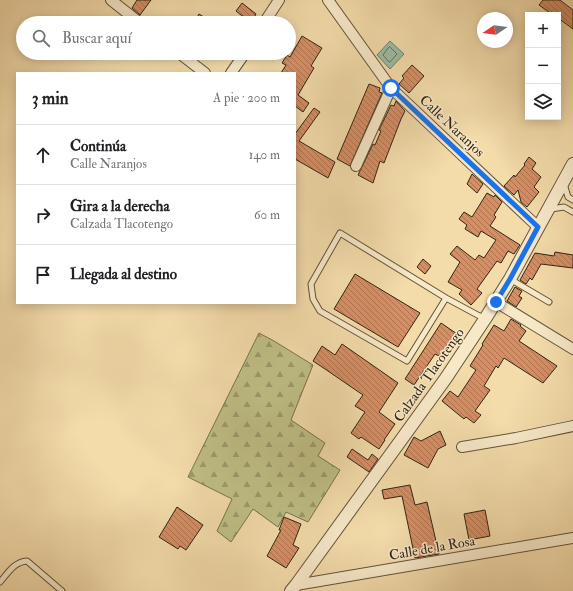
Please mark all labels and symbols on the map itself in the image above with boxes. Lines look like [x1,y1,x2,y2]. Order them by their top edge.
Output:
north arrow [477,12,513,48]
route start [382,79,400,97]
street label: Calle Naranjos [416,92,488,161]
route end [487,293,505,311]
street label: Calzada Tlacotengo [390,324,468,425]
street label: Calle de la Rosa [388,532,477,564]

